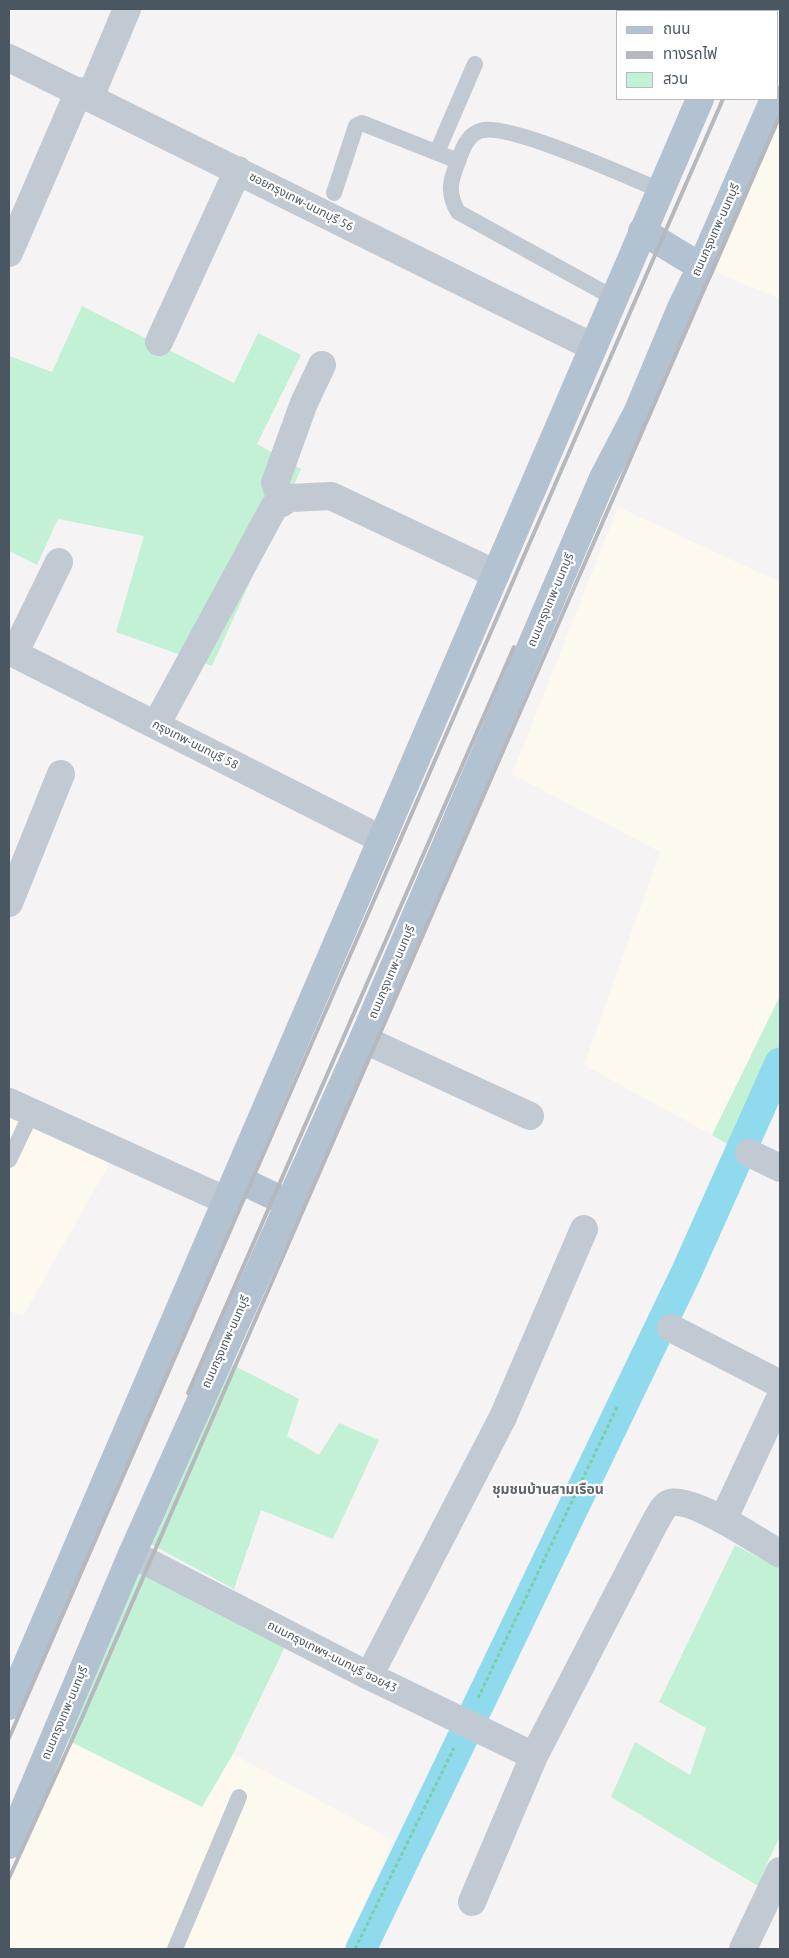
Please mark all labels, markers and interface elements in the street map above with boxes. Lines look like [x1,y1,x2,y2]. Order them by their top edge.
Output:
legend [616,10,779,100]
text: ถนน [663,19,690,38]
text: ทางรถไฟ [663,44,717,63]
text: สวน [663,69,688,88]
street label: ซอยกรุงเทพ-นนทบุรี 56 [246,169,356,235]
street label: ถนนกรุงเทพ-นนทบุรี [689,181,743,279]
street label: ถนนกรุงเทพ-นนทบุรี [525,551,577,649]
street label: กรุงเทพ-นนทบุรี 58 [150,717,240,773]
street label: ถนนกรุงเทพ-นนทบุรี [366,923,418,1021]
street label: ถนนกรุงเทพ-นนทบุรี [199,1293,253,1391]
district label: ชุมชนบ้านสามเรือน [492,1482,604,1498]
street label: ถนนกรุงเทพฯ-นนทบุรี ซอย43 [265,1618,399,1696]
street label: ถนนกรุงเทพ-นนทบุรี [39,1664,91,1762]

